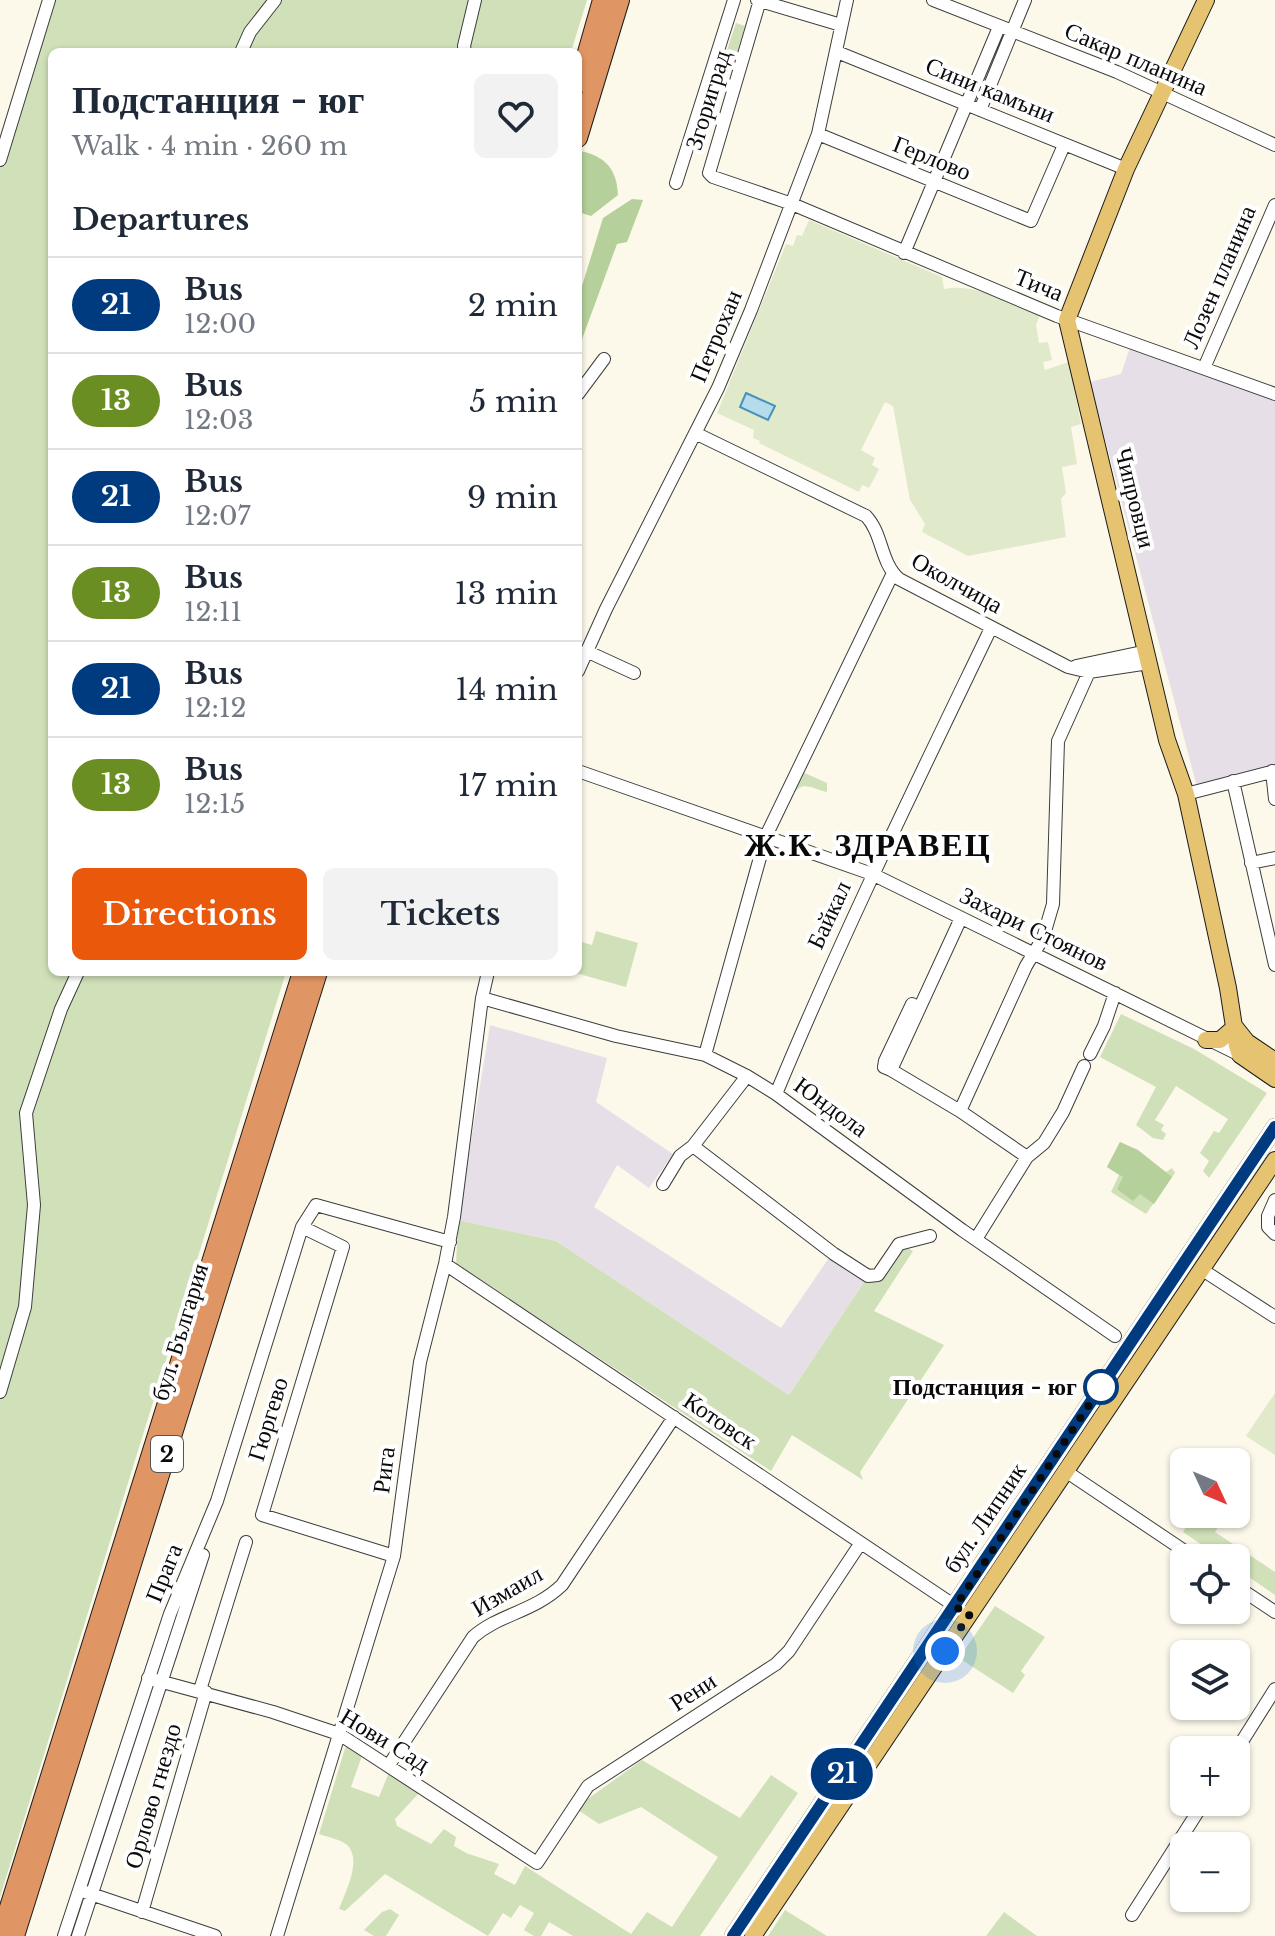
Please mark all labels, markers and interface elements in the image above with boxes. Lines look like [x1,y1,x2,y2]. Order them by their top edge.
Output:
street label: Сакар планина [1060,15,1212,102]
street label: Згориград [679,46,736,153]
street label: Сини камъни [921,50,1059,129]
button: heart [474,74,558,158]
text: Подстанция - юг [72,76,364,123]
street label: Герлово [889,129,975,186]
text: Walk · 4 min · 260 m [72,130,347,162]
text: Departures [72,201,249,238]
street label: Лозен планина [1175,201,1262,353]
street label: Тича [1011,262,1068,307]
text: Bus [184,271,243,308]
street label: Петрохан [683,285,748,386]
text: 21 [101,287,131,322]
text: 2 min [468,287,558,324]
text: 12:00 [184,308,256,340]
text: Bus [184,367,243,404]
text: 13 [101,383,131,418]
text: 5 min [469,383,558,420]
text: 12:03 [184,404,254,436]
street label: Чипровци [1109,445,1162,551]
text: Bus [184,463,243,500]
text: 21 [101,479,131,514]
text: 9 min [467,479,558,516]
text: 12:07 [184,500,251,532]
street label: Околчица [907,546,1008,620]
text: Bus [184,559,243,596]
text: 13 [101,575,131,610]
text: 13 min [454,575,558,612]
text: 12:11 [184,596,242,628]
text: Bus [184,655,243,692]
text: 21 [101,671,131,706]
text: 14 min [455,671,558,708]
text: 12:12 [184,692,247,724]
text: Bus [184,751,243,788]
text: 13 [101,767,131,802]
text: 17 min [458,767,558,804]
text: 12:15 [184,788,245,820]
district label: Ж.К. ЗДРАВЕЦ [744,825,992,865]
button: Directions [72,868,307,960]
button: Tickets [323,868,558,960]
street label: Байкал [800,876,857,953]
street label: Захари Стоянов [955,880,1113,977]
street label: Юндола [789,1070,874,1143]
street label: бул. България [145,1260,214,1404]
marker: Подстанция - юг [1084,1370,1118,1404]
place label: Подстанция - юг [893,1372,1077,1401]
street label: Гюргево [241,1374,294,1464]
street label: Котовск [678,1386,763,1456]
road number: 2 [151,1436,183,1472]
street label: Рига [366,1445,401,1495]
north arrow [1170,1448,1250,1528]
map controls [1170,1448,1250,1912]
street label: бул. Липник [937,1457,1032,1578]
street label: Прага [139,1539,188,1606]
button: locate [1170,1544,1250,1624]
street label: Измаил [466,1559,547,1622]
your location [925,1631,965,1671]
button: layers [1170,1640,1250,1720]
street label: Рени [664,1666,721,1717]
street label: Нови Сад [335,1702,435,1778]
street label: Орлово гнездо [118,1720,187,1872]
button: + [1170,1736,1250,1816]
line badge: 21 [806,1748,878,1800]
text: 21 [827,1756,857,1791]
button: − [1170,1832,1250,1912]

